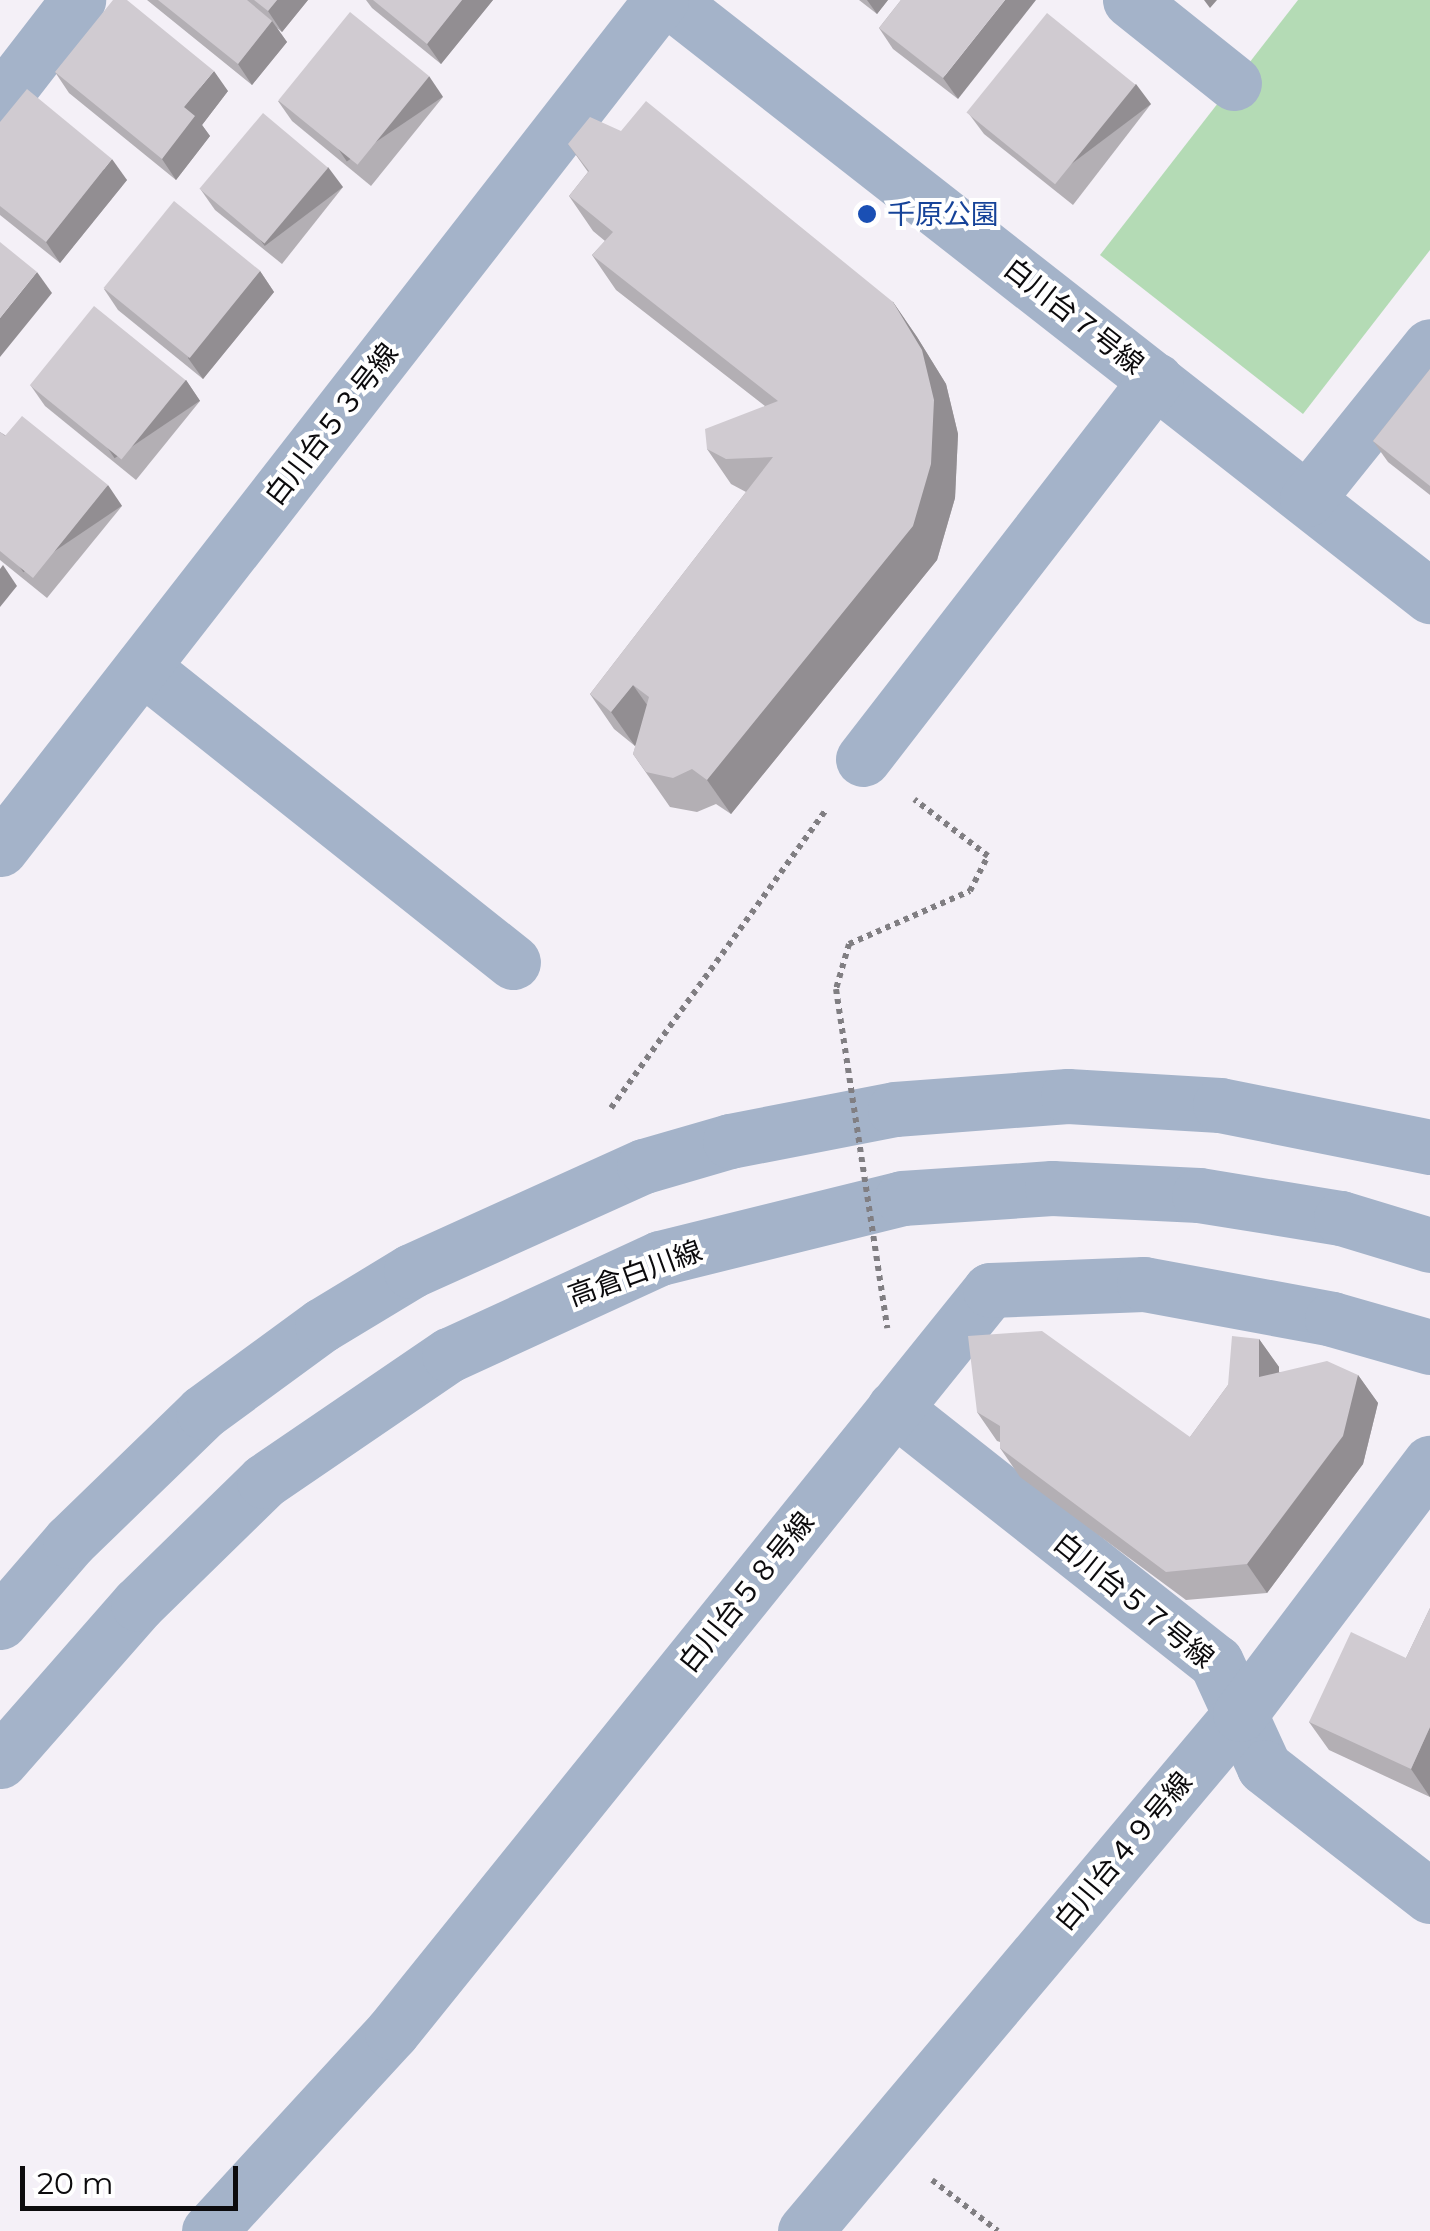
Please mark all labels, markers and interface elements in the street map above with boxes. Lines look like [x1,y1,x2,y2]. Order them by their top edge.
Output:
place label: 千原公園 [887,197,999,231]
marker: 千原公園 [856,203,878,225]
street label: 白川台７号線 [997,251,1151,381]
street label: 白川台５３号線 [257,336,405,512]
street label: 高倉白川線 [563,1233,707,1313]
street label: 白川台５８号線 [671,1505,821,1679]
street label: 白川台５７号線 [1047,1525,1221,1675]
street label: 白川台４９号線 [1047,1765,1199,1937]
scale bar [25,2146,242,2208]
text: 20 m [37,2165,114,2202]

